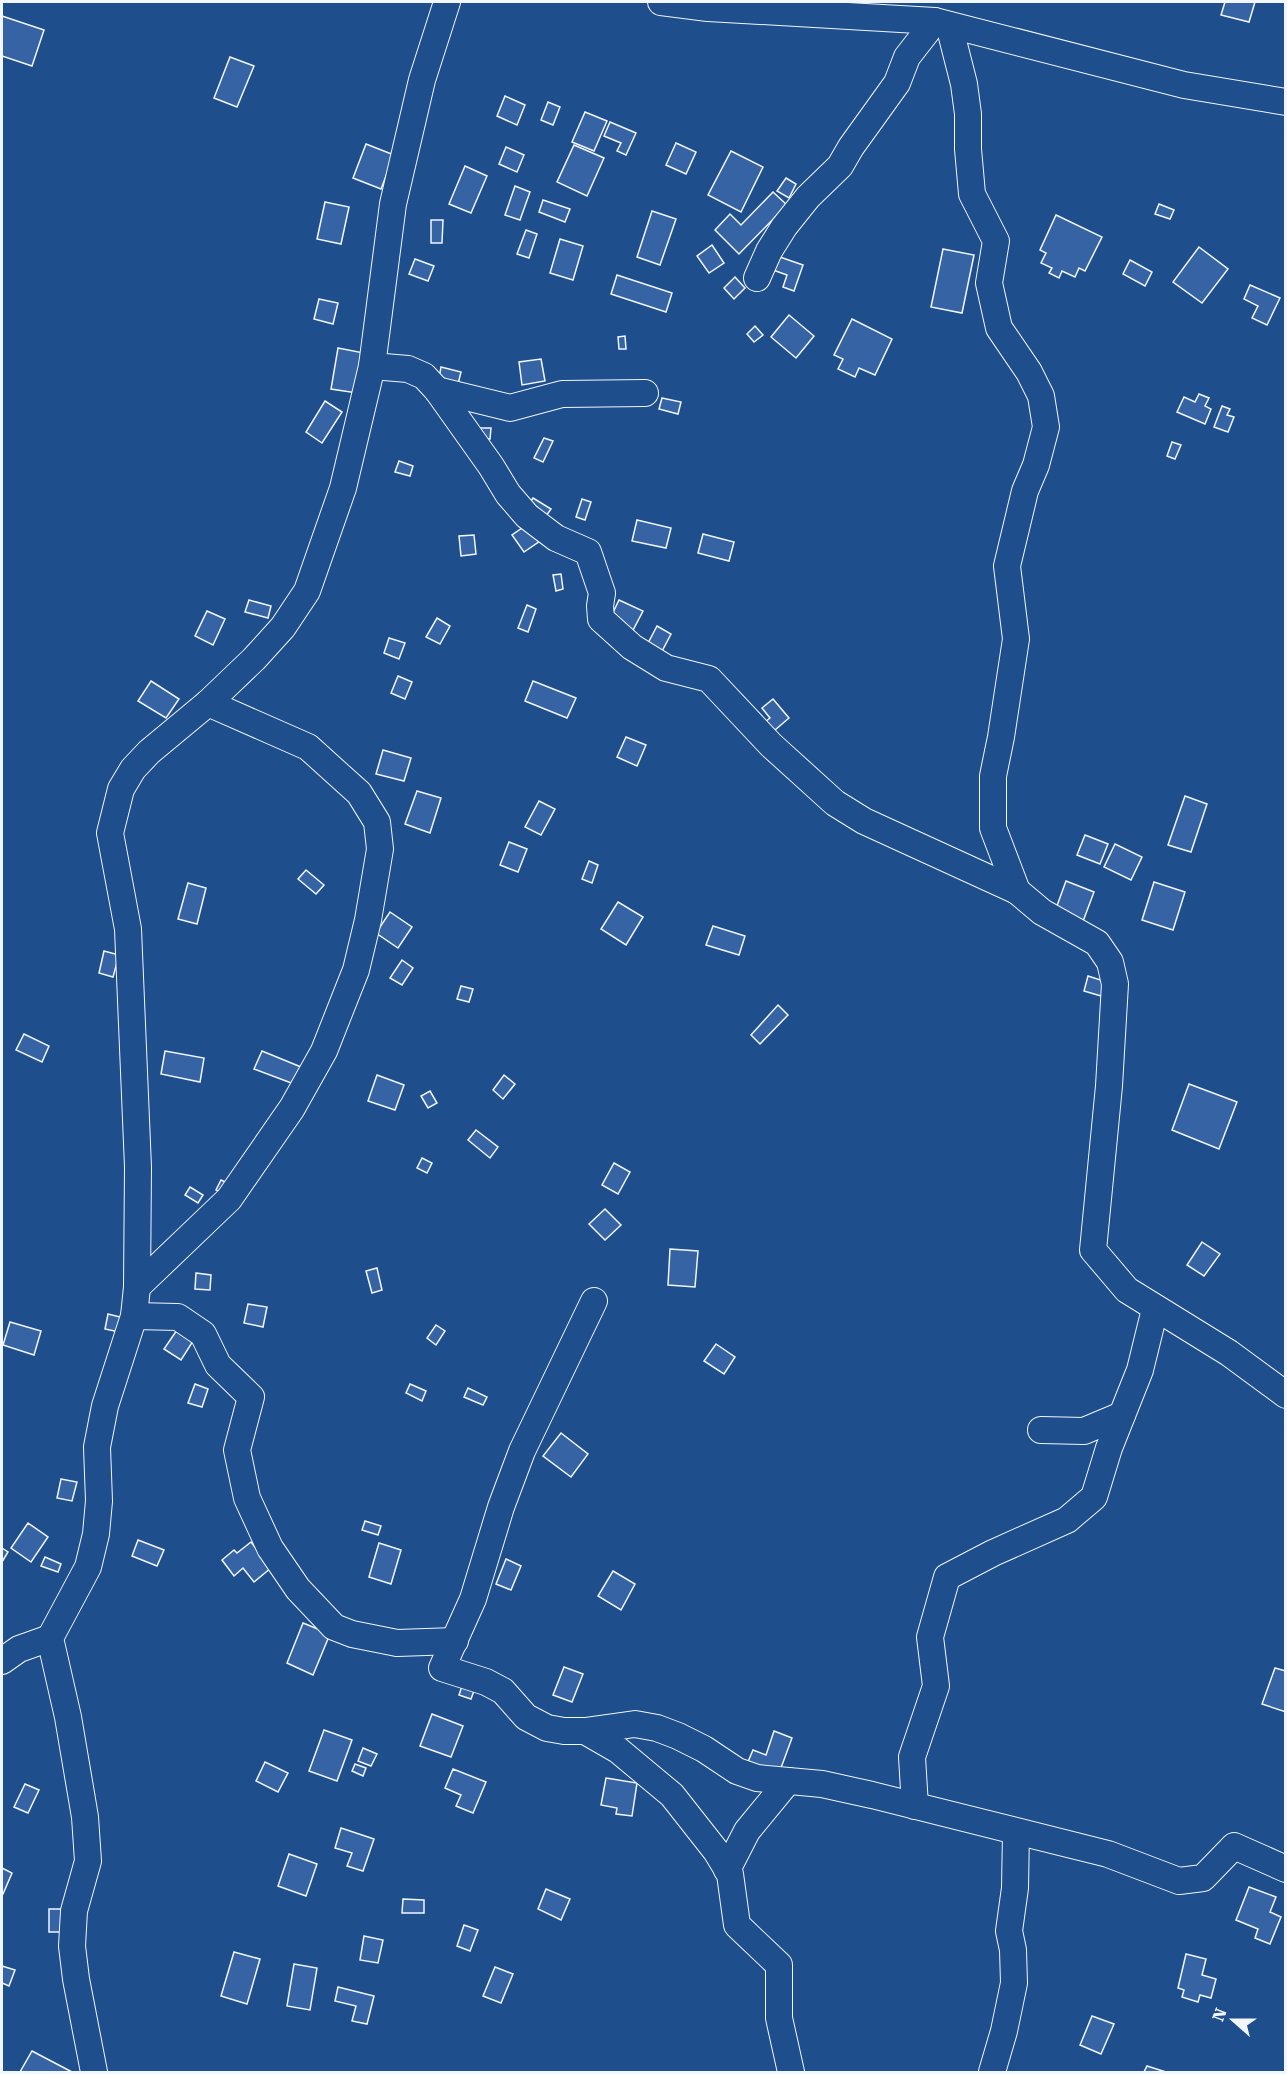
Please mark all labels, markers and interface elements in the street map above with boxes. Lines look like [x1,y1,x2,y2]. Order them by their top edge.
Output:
north arrow [1203,1990,1263,2050]
text: N [1208,2006,1231,2024]

